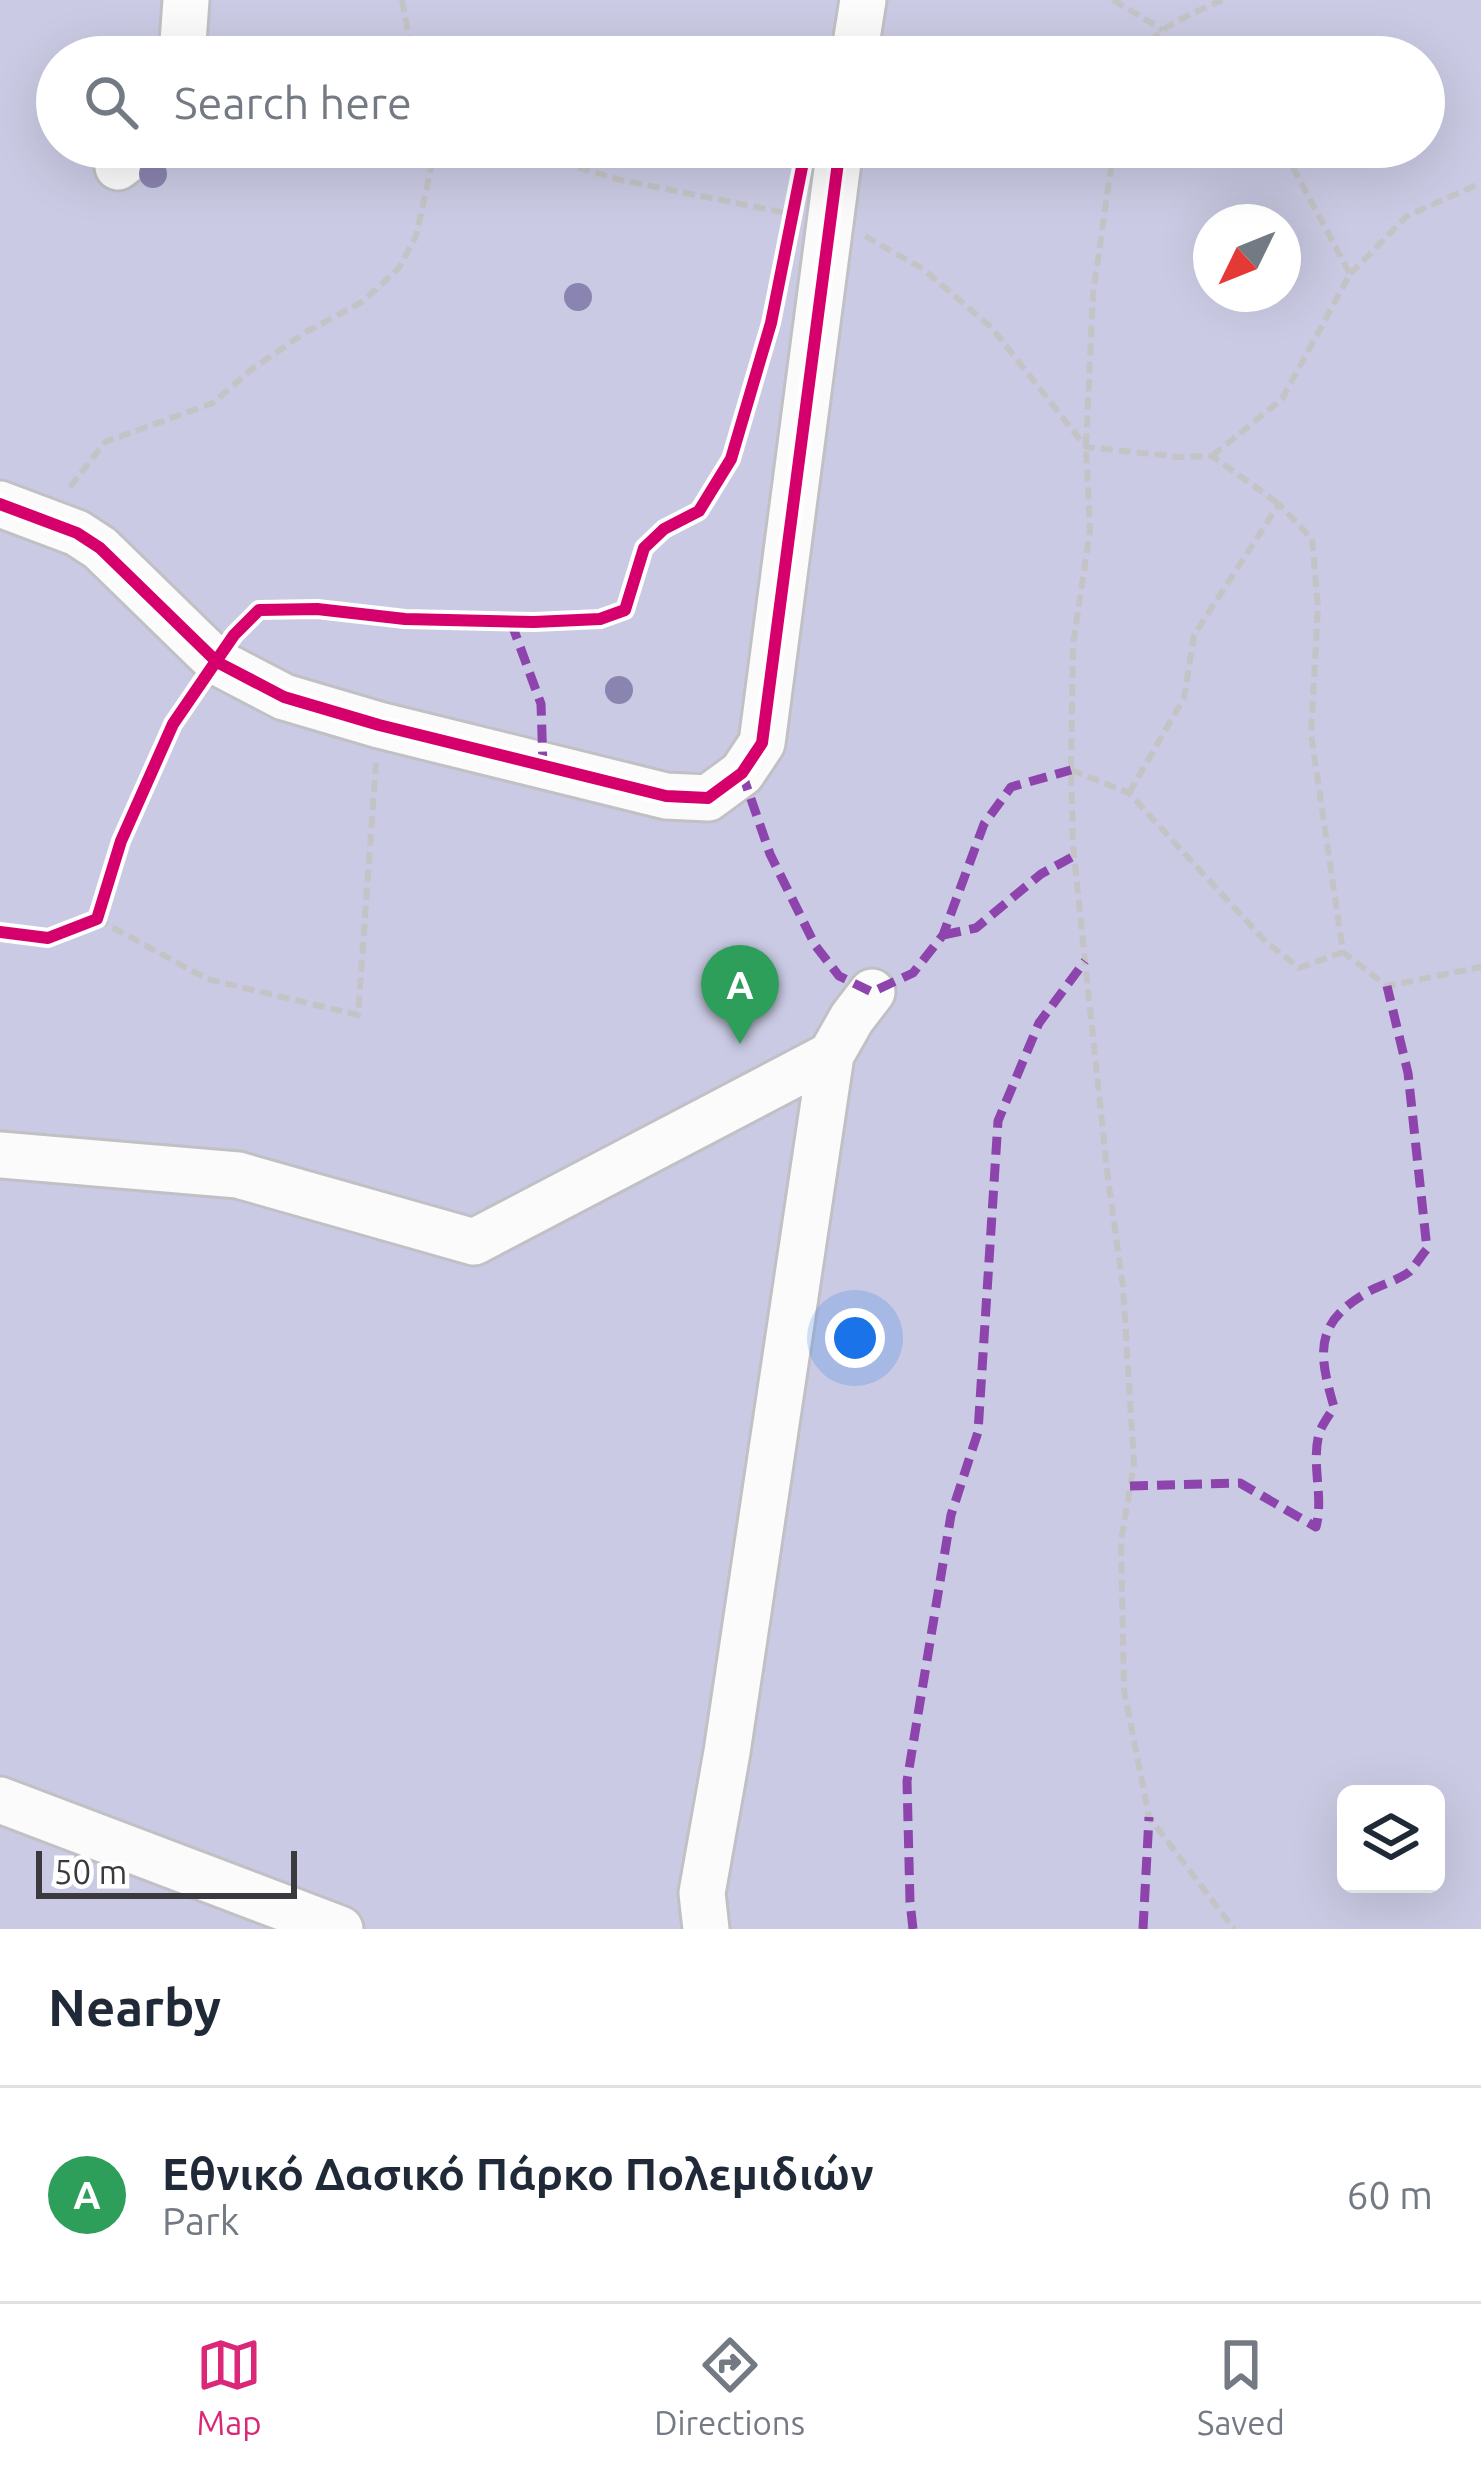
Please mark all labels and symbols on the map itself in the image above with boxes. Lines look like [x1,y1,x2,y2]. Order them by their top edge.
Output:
north arrow [1193,204,1301,312]
pin: A [701,945,779,1044]
your location [825,1308,885,1368]
scale bar [36,1845,297,1898]

